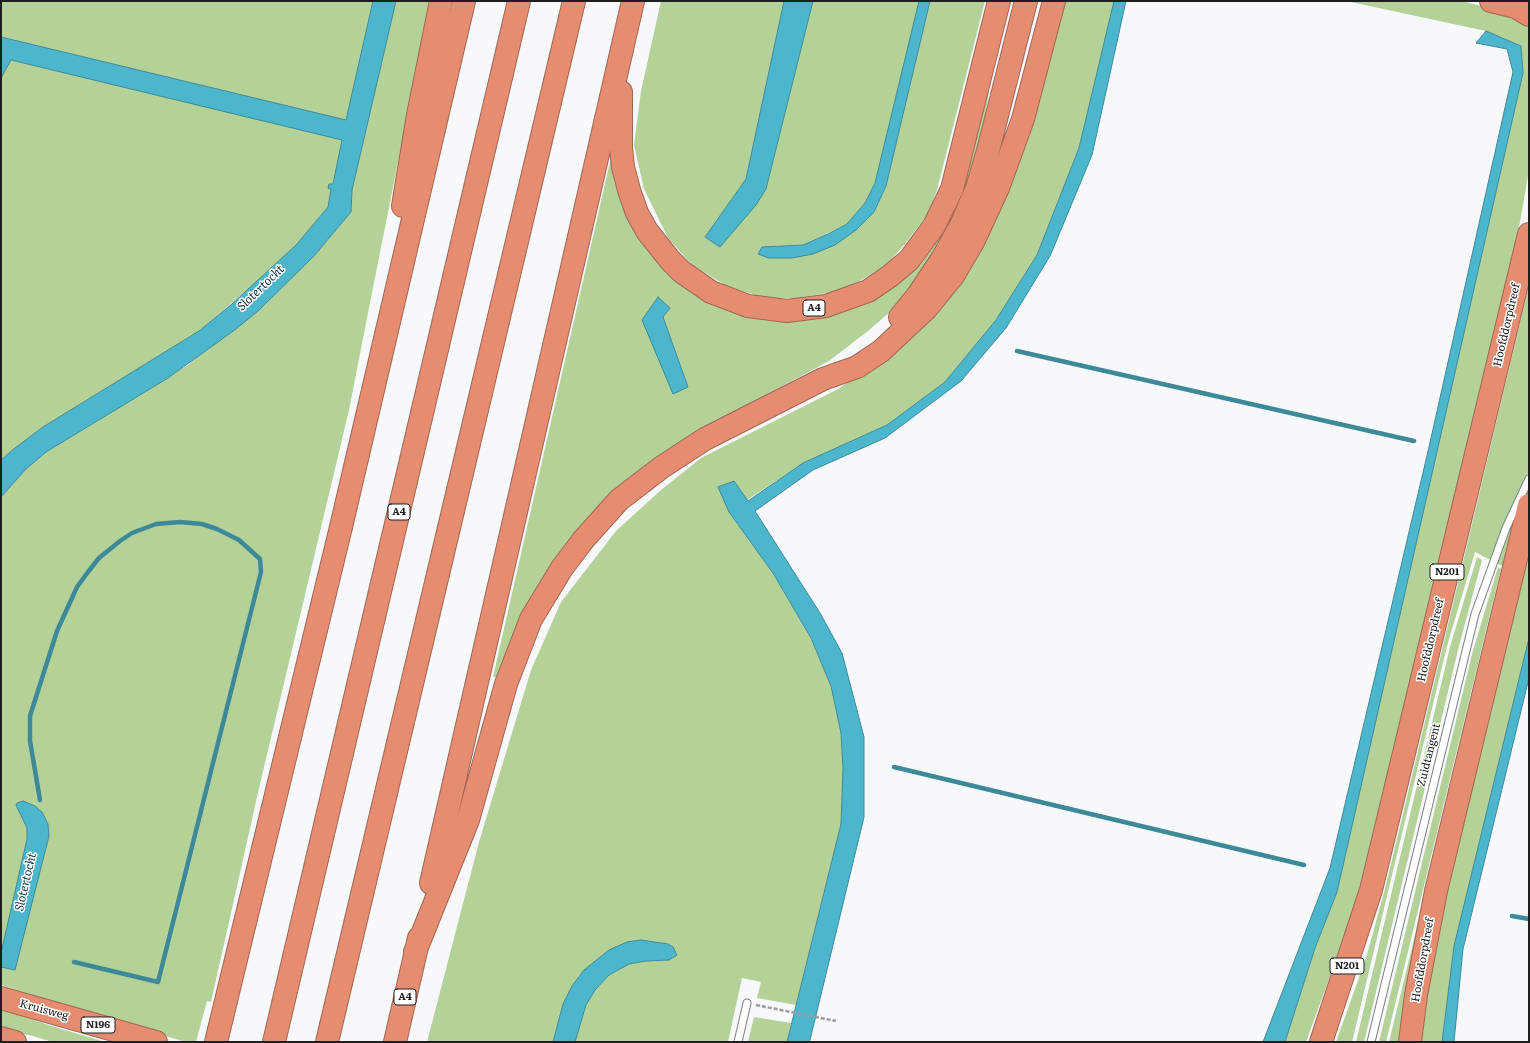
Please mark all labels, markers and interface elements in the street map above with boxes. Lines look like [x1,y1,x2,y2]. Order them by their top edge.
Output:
water label: Slotertocht [235,262,287,314]
street label: Hoofddorpdreef [1491,282,1523,368]
road number: A4 [803,300,825,316]
road number: A4 [388,504,410,520]
road number: N201 [1430,564,1464,580]
street label: Hoofddorpdreef [1415,597,1447,683]
street label: Zuidtangent [1415,722,1443,788]
water label: Slotertocht [12,851,40,913]
street label: Hoofddorpdreef [1409,917,1437,1003]
road number: N201 [1330,958,1364,974]
road number: A4 [394,989,416,1005]
street label: Kruisweg [18,997,70,1023]
road number: N196 [81,1017,115,1033]

